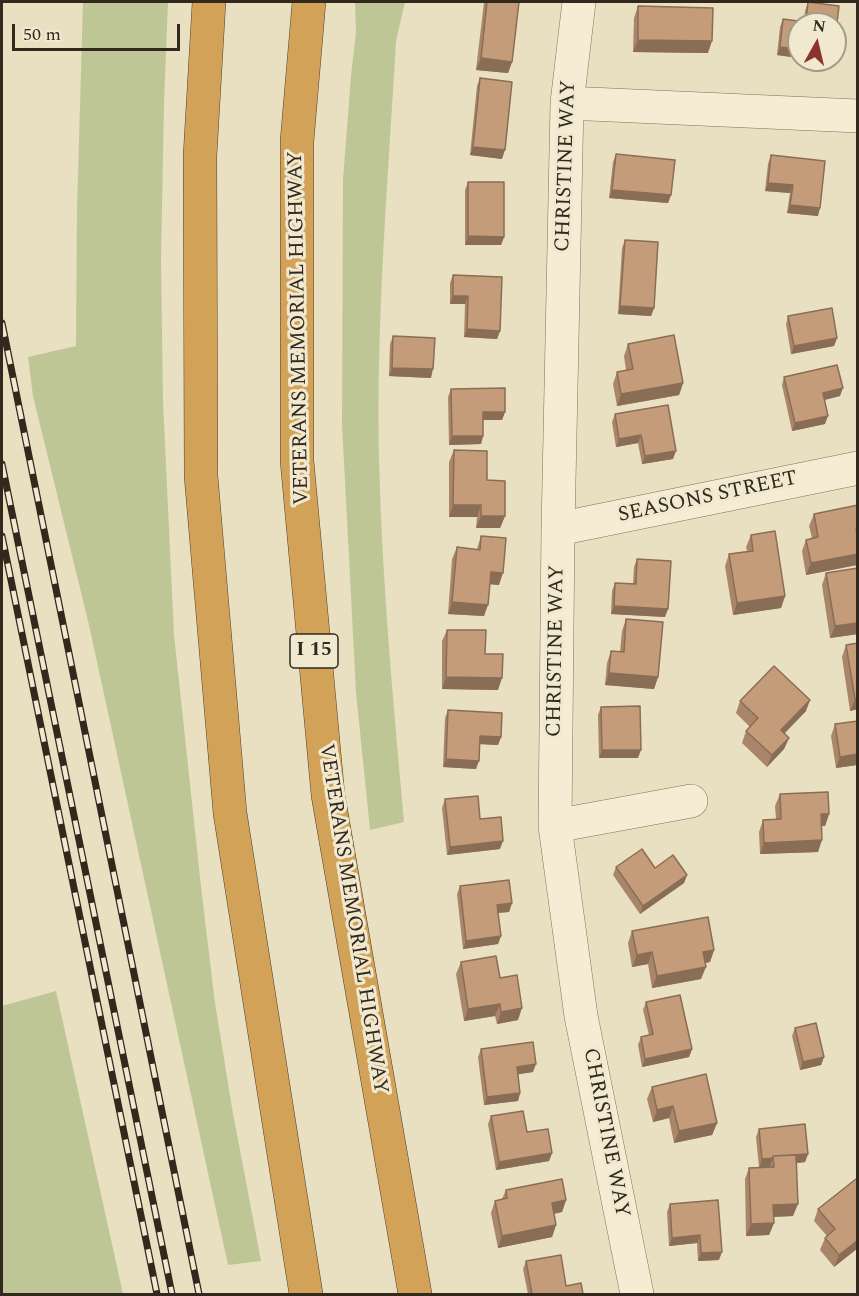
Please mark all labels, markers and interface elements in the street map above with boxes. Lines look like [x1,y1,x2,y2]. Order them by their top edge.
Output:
scale bar [15,12,183,50]
north arrow [787,12,847,72]
text: N [811,13,827,39]
text: 50 m [23,21,61,48]
street label: CHRISTINE WAY [551,79,583,253]
street label: VETERANS MEMORIAL HIGHWAY [284,151,316,505]
street label: SEASONS STREET [616,467,800,529]
street label: CHRISTINE WAY [543,565,571,737]
road number: I 15 [290,634,338,668]
street label: VETERANS MEMORIAL HIGHWAY [312,742,392,1096]
street label: CHRISTINE WAY [576,1046,634,1220]

